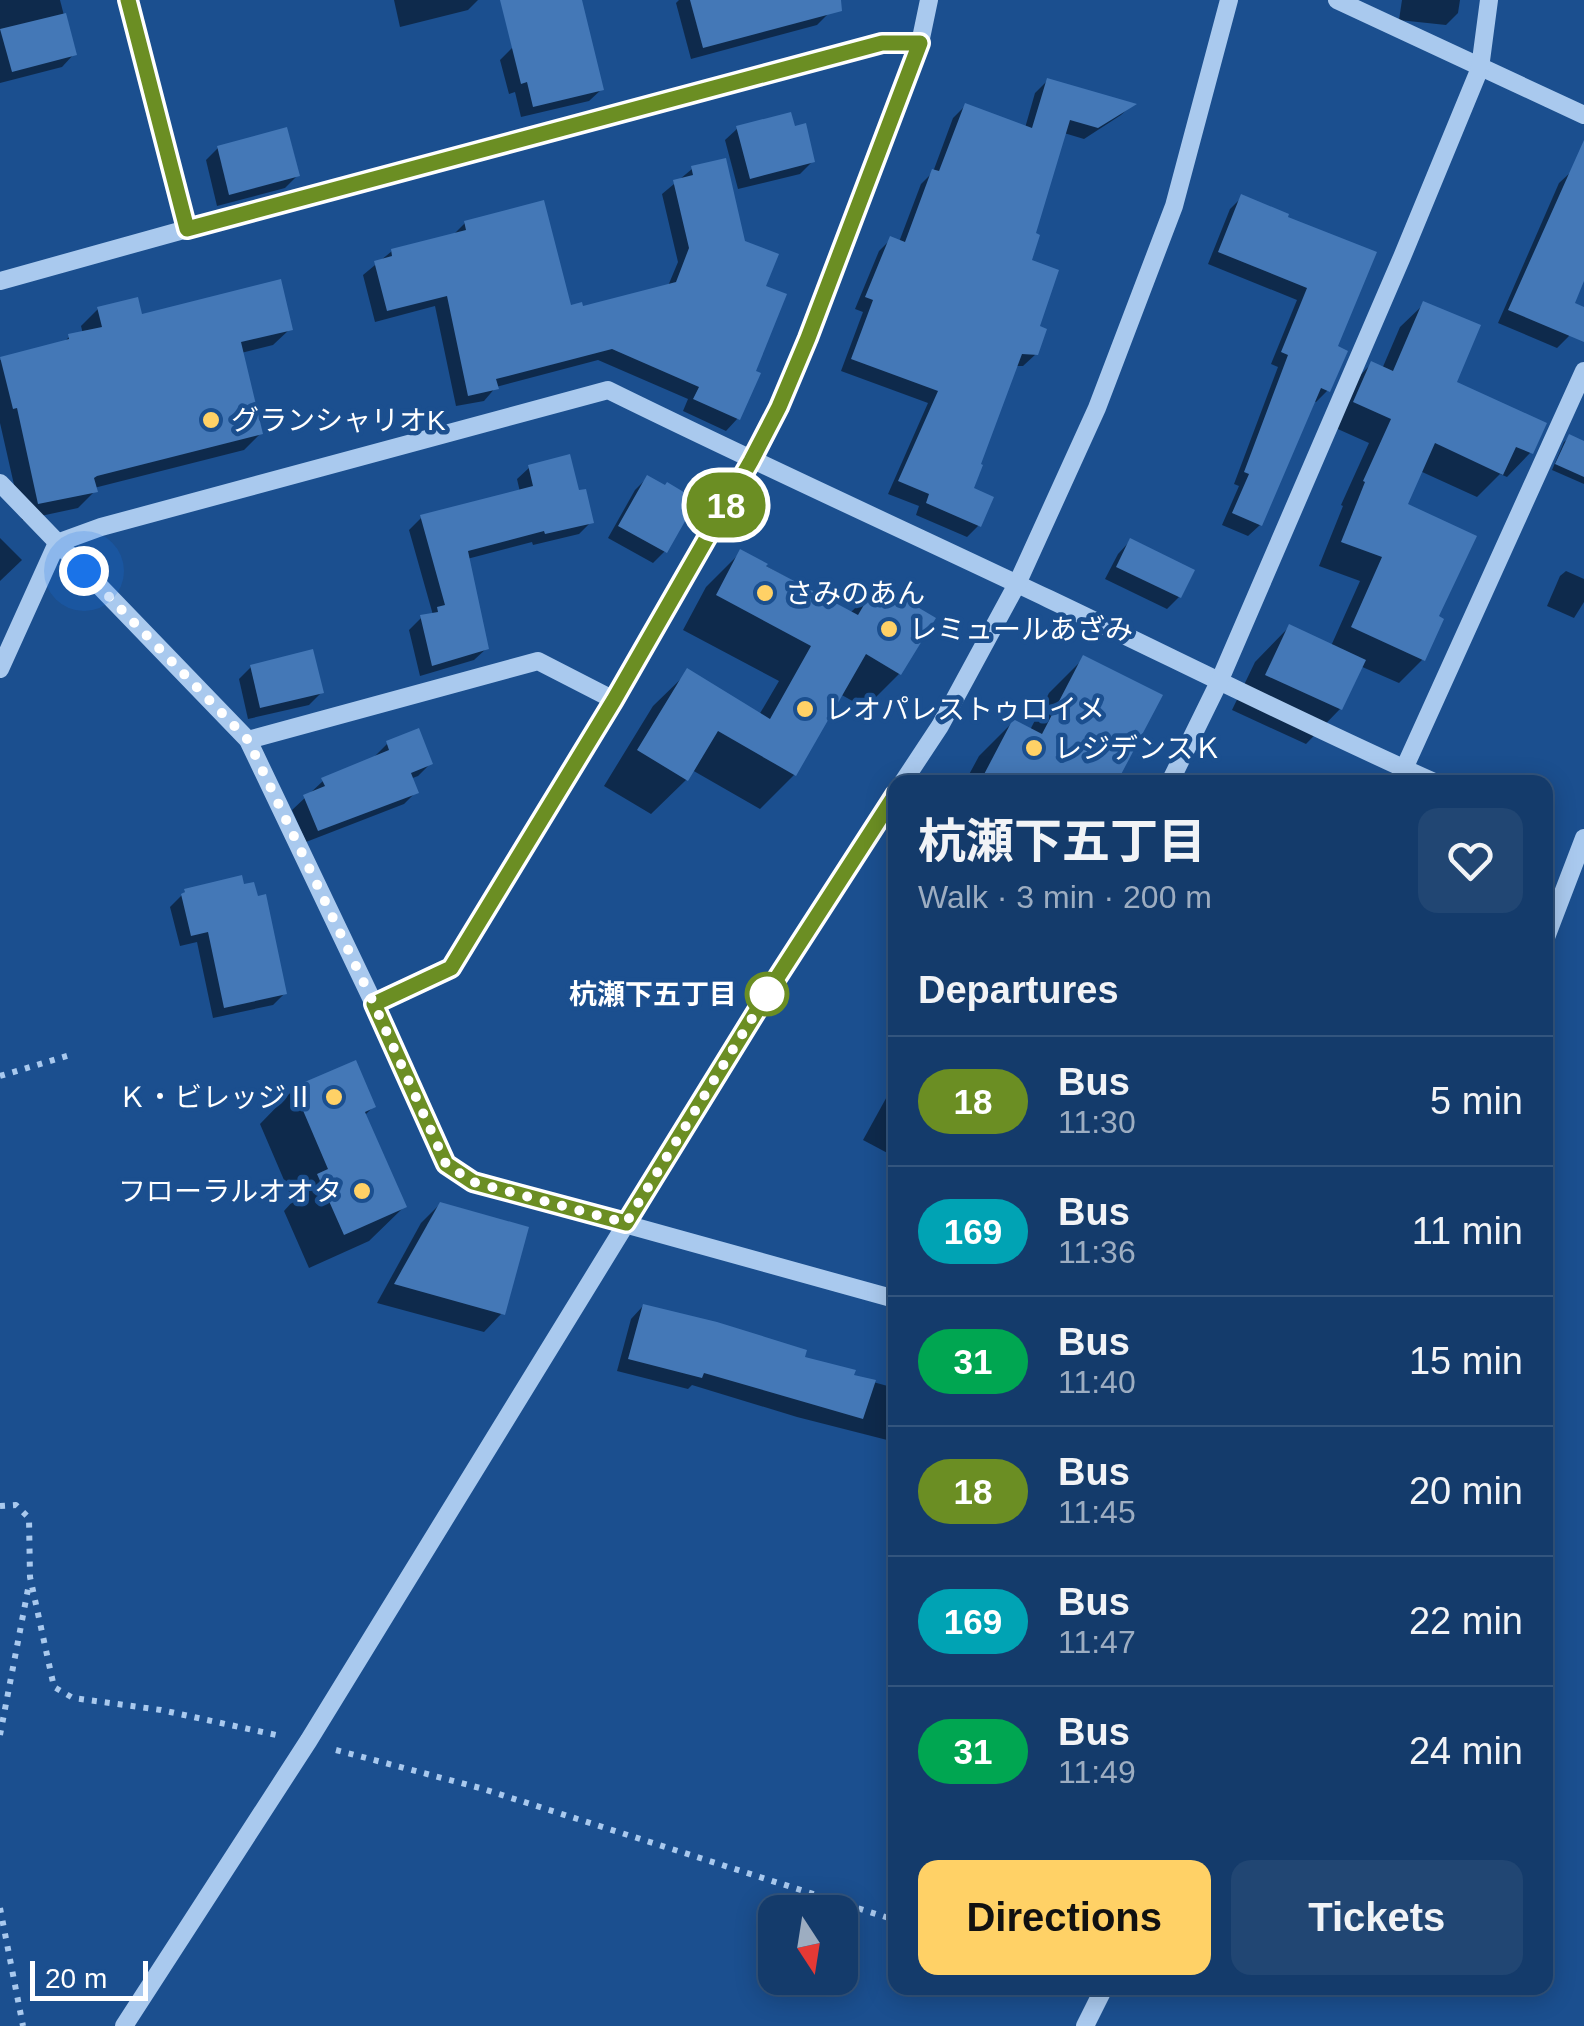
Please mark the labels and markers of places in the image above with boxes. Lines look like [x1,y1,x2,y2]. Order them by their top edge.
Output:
place label: グランシャリオK [231,405,446,436]
marker: グランシャリオK [200,409,222,431]
place label: さみのあん [785,578,925,609]
marker: さみのあん [754,582,776,604]
place label: レミュールあざみ [909,614,1133,645]
marker: レミュールあざみ [878,618,900,640]
place label: レオパレストゥロイメ [825,694,1105,725]
marker: レオパレストゥロイメ [794,698,816,720]
place label: レジデンスＫ [1054,733,1221,764]
marker: レジデンスＫ [1023,737,1045,759]
marker: 杭瀬下五丁目 [746,973,788,1015]
place label: 杭瀬下五丁目 [569,979,737,1010]
place label: Ｋ・ビレッジⅡ [118,1082,314,1113]
marker: Ｋ・ビレッジⅡ [323,1086,345,1108]
place label: フローラルオオタ [118,1176,342,1207]
marker: フローラルオオタ [351,1180,373,1202]

